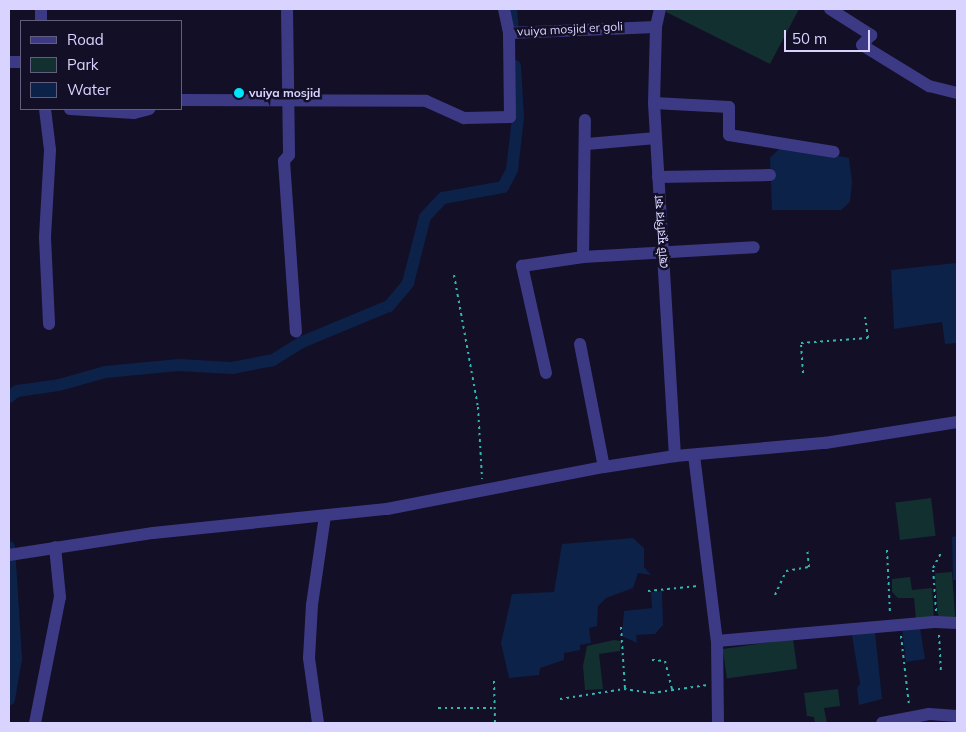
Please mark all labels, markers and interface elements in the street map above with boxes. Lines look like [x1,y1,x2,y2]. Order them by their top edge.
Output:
street label: vuiya mosjid er goli [517,19,623,39]
legend [20,20,182,110]
scale bar [786,20,872,52]
text: 50 m [792,29,827,48]
text: Road [67,30,104,49]
text: Park [67,55,99,74]
text: Water [67,80,111,99]
place label: vuiya mosjid [249,86,321,100]
marker: vuiya mosjid [233,87,245,99]
street label: ছোট মুরগির ফা [651,195,671,269]

